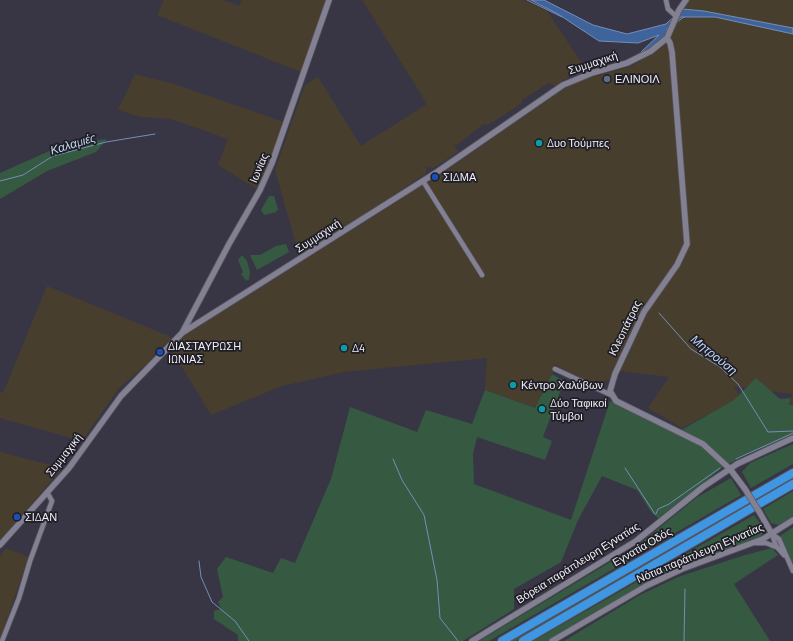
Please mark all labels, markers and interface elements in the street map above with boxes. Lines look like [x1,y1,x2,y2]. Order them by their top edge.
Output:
street label: Συμμαχική [567,49,619,77]
place label: ΕΛΙΝΟΙΛ [615,72,660,86]
marker: ΕΛΙΝΟΙΛ [602,74,612,84]
water label: Καλαμιές [48,130,98,158]
place label: Δυο Τούμπες [547,136,609,150]
marker: Δυο Τούμπες [534,138,544,148]
street label: Ιωνίας [247,151,271,185]
place label: ΣΙΔΜΑ [443,170,476,184]
marker: ΣΙΔΜΑ [430,172,440,182]
street label: Συμμαχική [293,217,343,255]
street label: Κλεοπάτρας [606,298,644,358]
water label: Μητρούση [688,332,740,378]
place label: ΔΙΑΣΤΑΥΡΩΣΗ ΙΩΝΙΑΣ [168,339,241,365]
place label: Δ4 [352,341,365,355]
marker: Δ4 [339,343,349,353]
marker: ΔΙΑΣΤΑΥΡΩΣΗ ΙΩΝΙΑΣ [155,347,165,357]
place label: Κέντρο Χαλύβων [521,378,603,392]
marker: Κέντρο Χαλύβων [508,380,518,390]
place label: Δύο Ταφικοί Τύμβοι [550,396,607,422]
marker: Δύο Ταφικοί Τύμβοι [537,404,547,414]
street label: Συμμαχική [43,431,85,479]
place label: ΣΙΔΑΝ [25,510,57,524]
marker: ΣΙΔΑΝ [12,512,22,522]
street label: Βόρεια παράπλευρη Εγνατίας [514,520,642,606]
street label: Νότια παράπλευρη Εγνατίας [635,520,765,586]
street label: Εγνατία Οδός [610,525,674,569]

